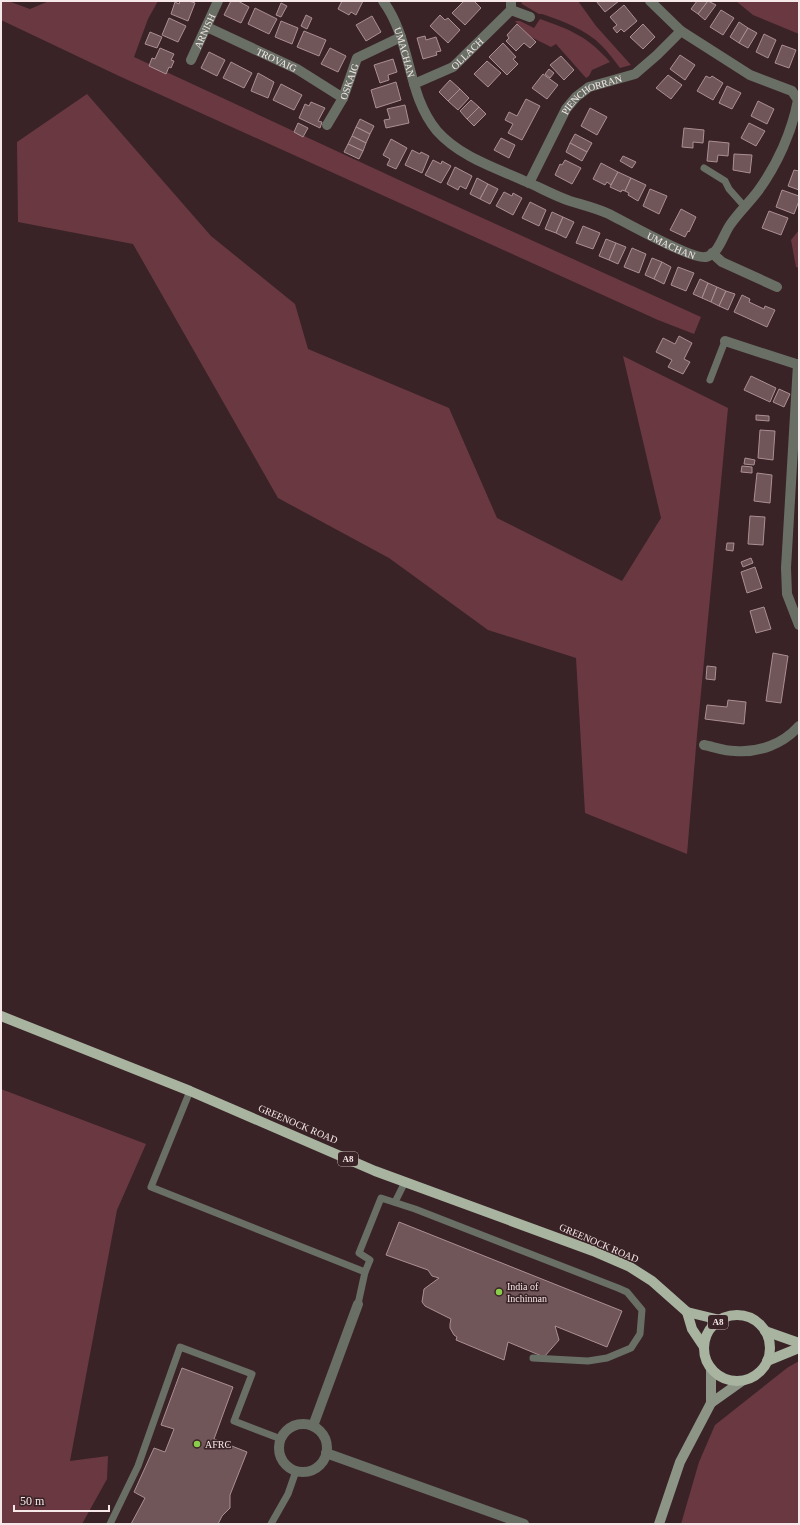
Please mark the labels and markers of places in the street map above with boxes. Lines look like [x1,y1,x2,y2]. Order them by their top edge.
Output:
place label: India of Inchinnan [507,1281,547,1304]
marker: India of Inchinnan [494,1287,504,1297]
marker: AFRC [192,1439,202,1449]
place label: AFRC [205,1439,231,1450]

